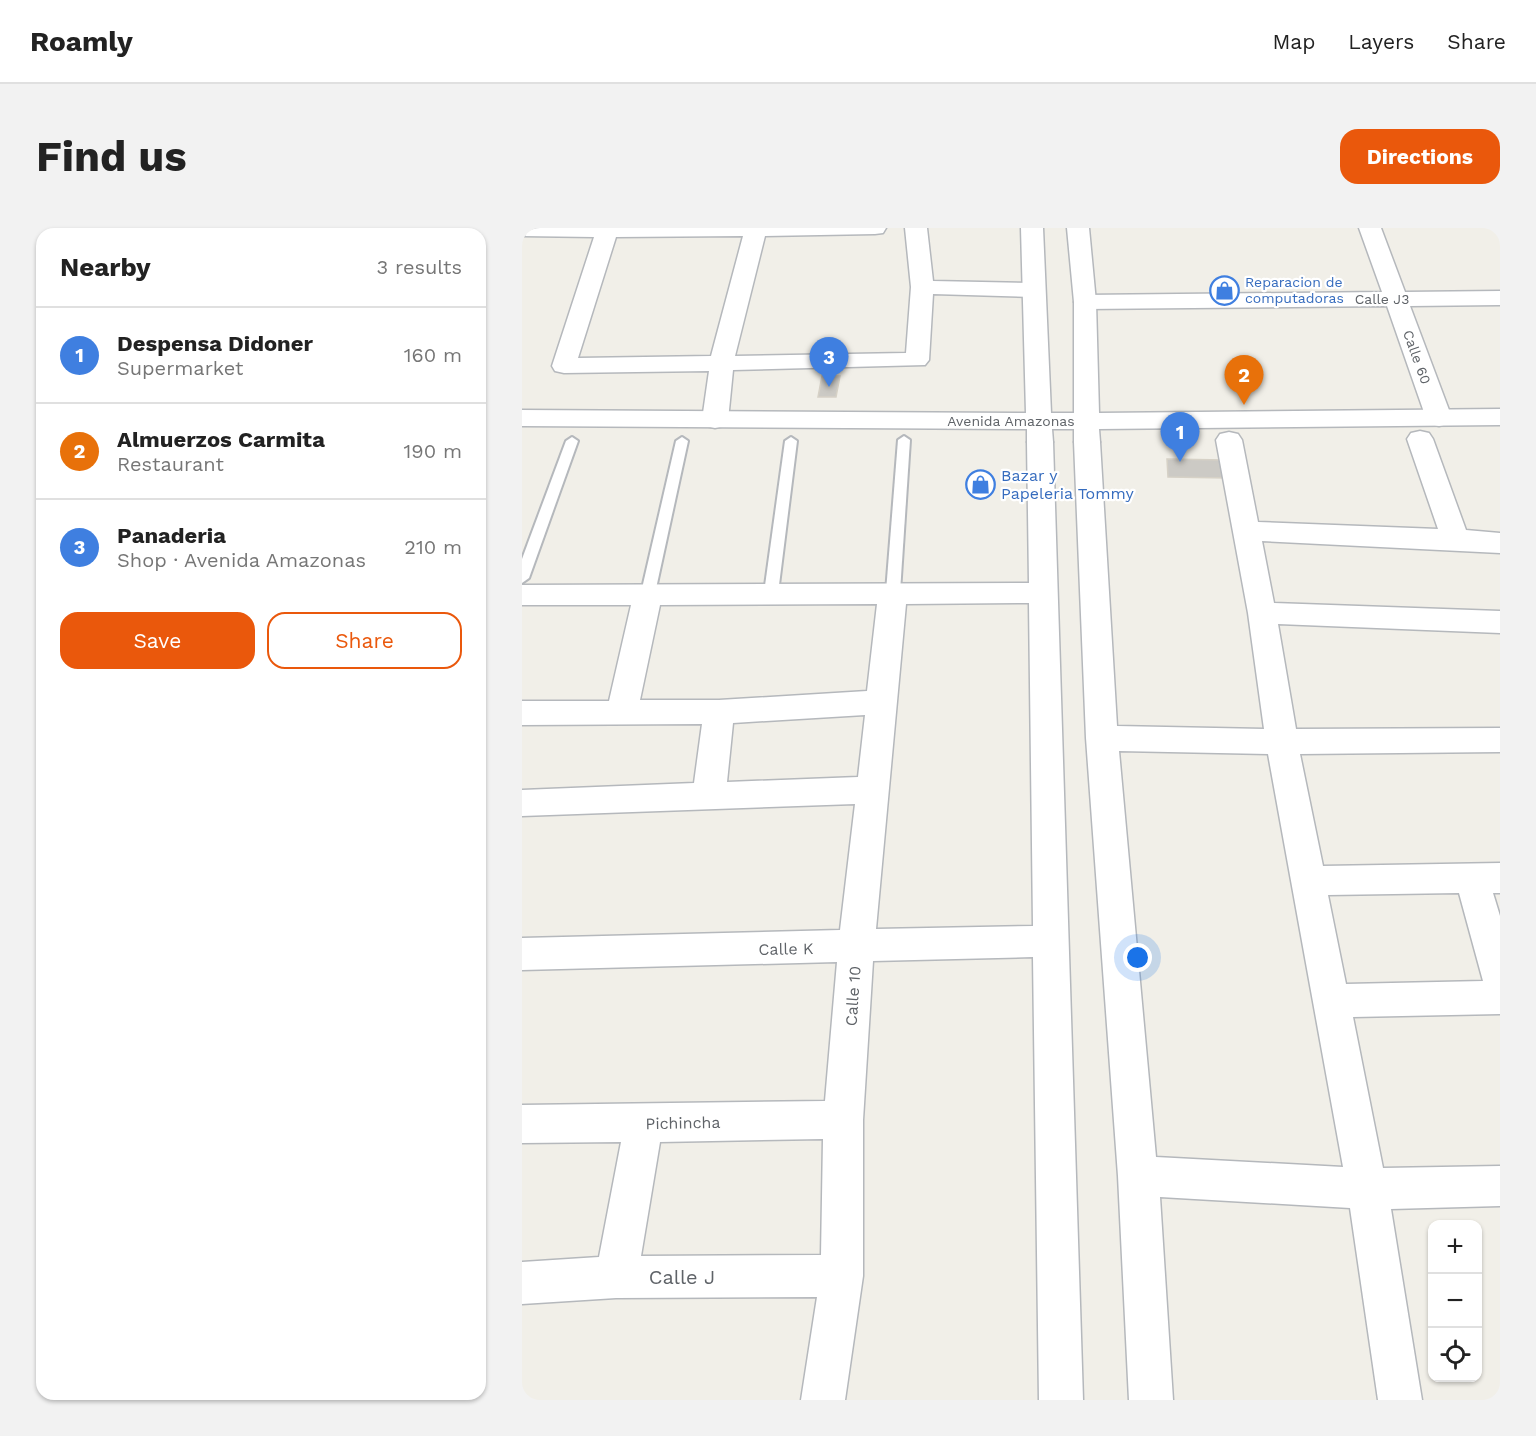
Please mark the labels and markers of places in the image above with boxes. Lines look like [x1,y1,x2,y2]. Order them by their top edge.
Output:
shop icon: Reparacion de computadoras [1208,274,1240,306]
place label: Reparacion de computadoras [1245,274,1344,306]
pin: 3 [810,338,848,387]
pin: 2 [1224,356,1264,405]
pin: 1 [1160,412,1200,462]
place label: Bazar y Papeleria Tommy [1001,466,1134,503]
shop icon: Bazar y Papeleria Tommy [964,468,996,500]

